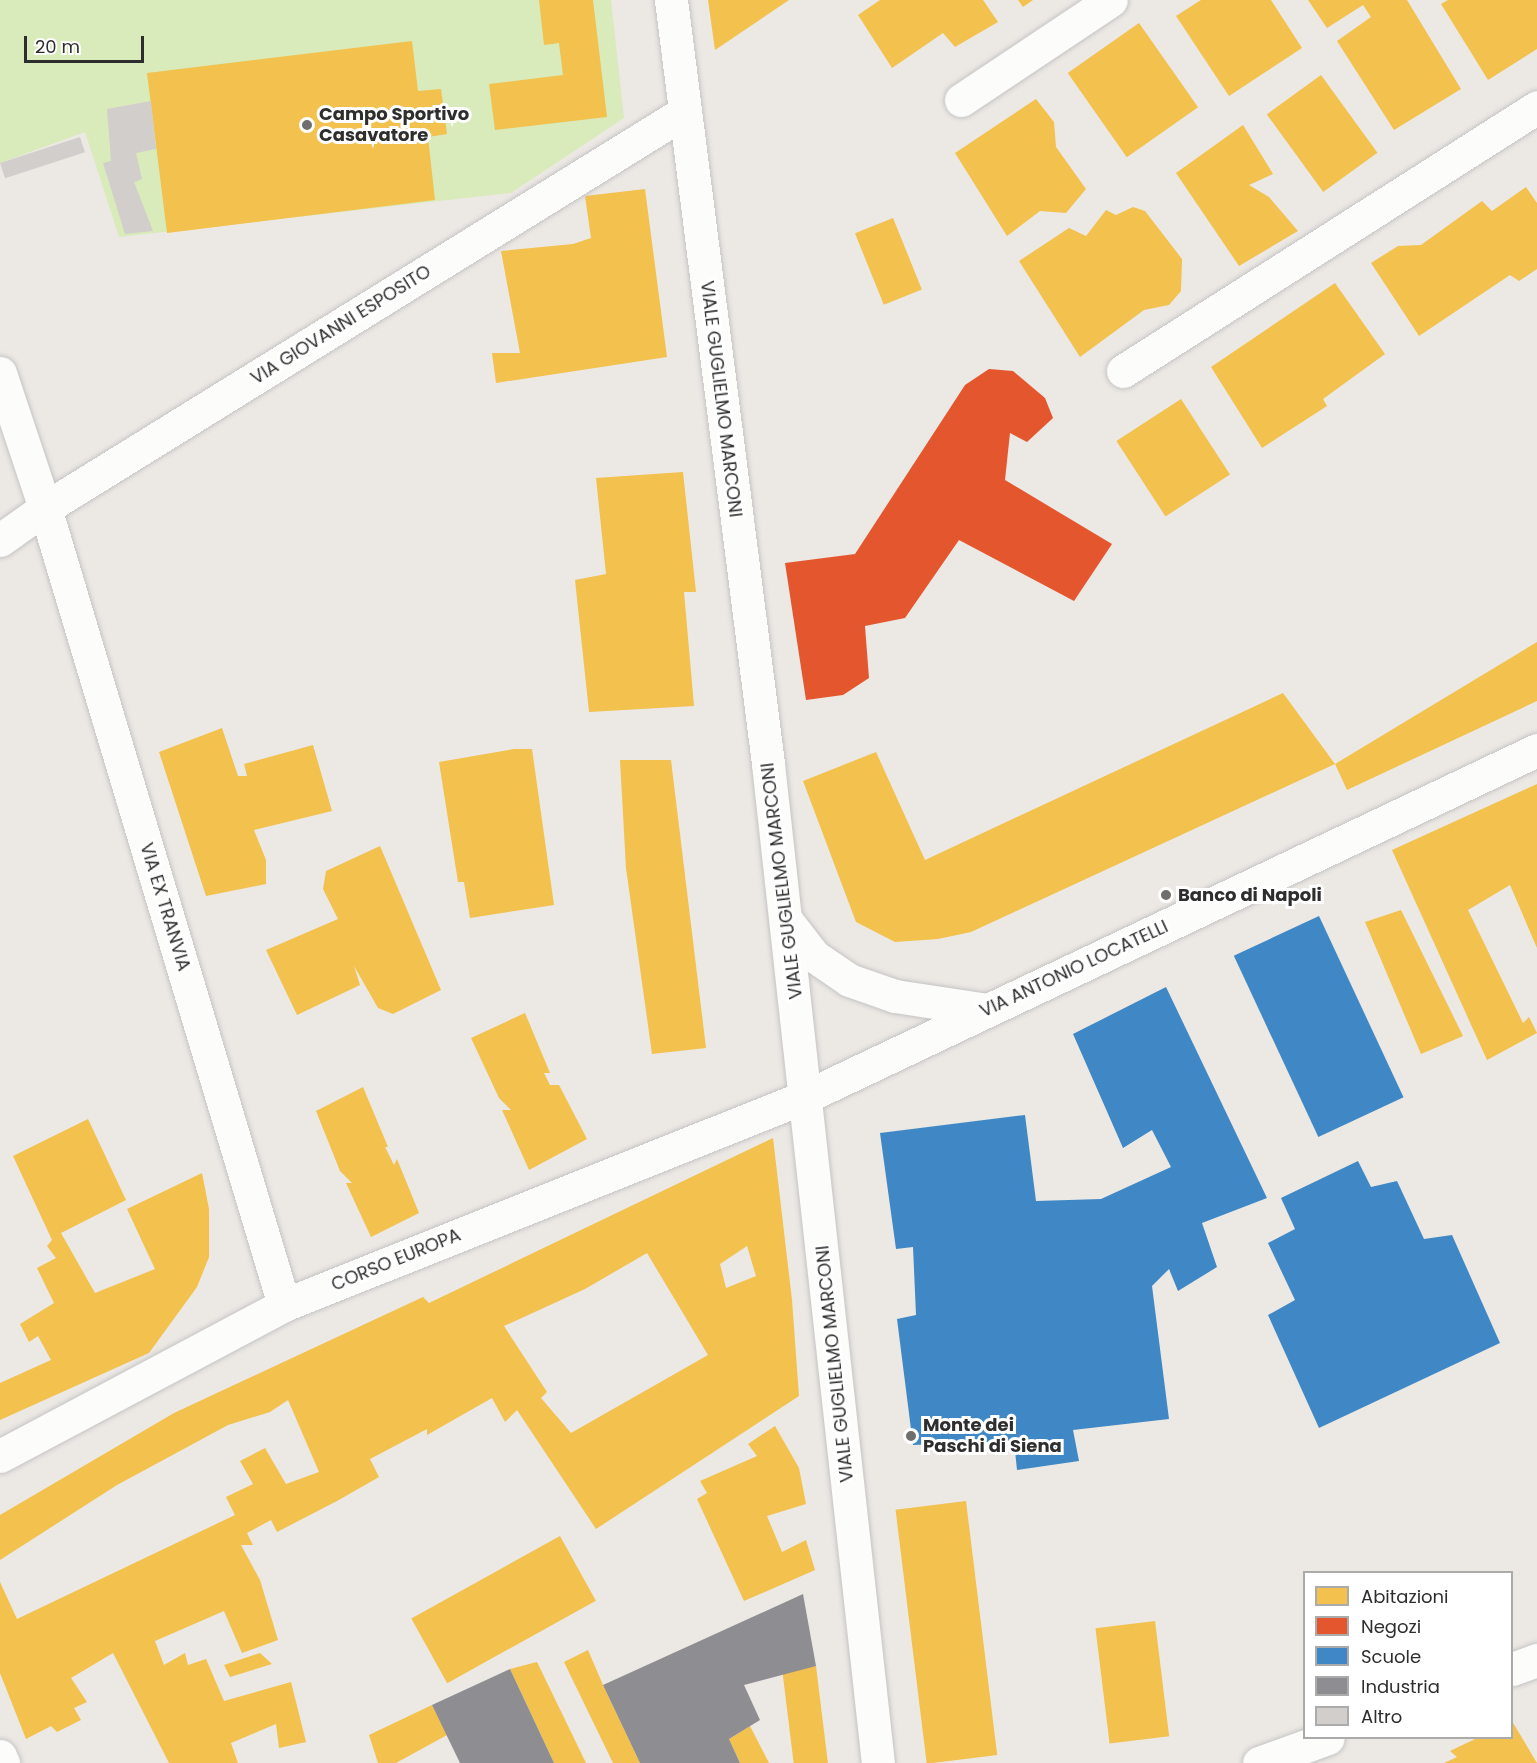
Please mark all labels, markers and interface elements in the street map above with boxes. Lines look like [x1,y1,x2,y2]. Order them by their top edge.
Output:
scale bar [27,24,147,62]
text: 20 m [35,34,80,59]
place label: Campo Sportivo Casavatore [319,104,469,146]
marker: Campo Sportivo Casavatore [300,118,314,132]
street label: VIA GIOVANNI ESPOSITO [247,261,435,389]
street label: VIALE GUGLIELMO MARCONI [696,280,746,518]
street label: VIALE GUGLIELMO MARCONI [757,762,807,1000]
street label: VIA EX TRANVIA [135,840,195,974]
place label: Banco di Napoli [1178,884,1322,906]
marker: Banco di Napoli [1159,888,1173,902]
street label: VIA ANTONIO LOCATELLI [976,916,1172,1022]
street label: CORSO EUROPA [328,1224,464,1296]
street label: VIALE GUGLIELMO MARCONI [812,1244,858,1484]
place label: Monte dei Paschi di Siena [923,1415,1062,1458]
marker: Monte dei Paschi di Siena [904,1429,918,1443]
legend [1303,1571,1513,1739]
text: Abitazioni [1361,1584,1449,1609]
text: Negozi [1361,1614,1421,1639]
text: Scuole [1361,1644,1421,1669]
text: Industria [1361,1674,1440,1699]
text: Altro [1361,1704,1402,1729]

